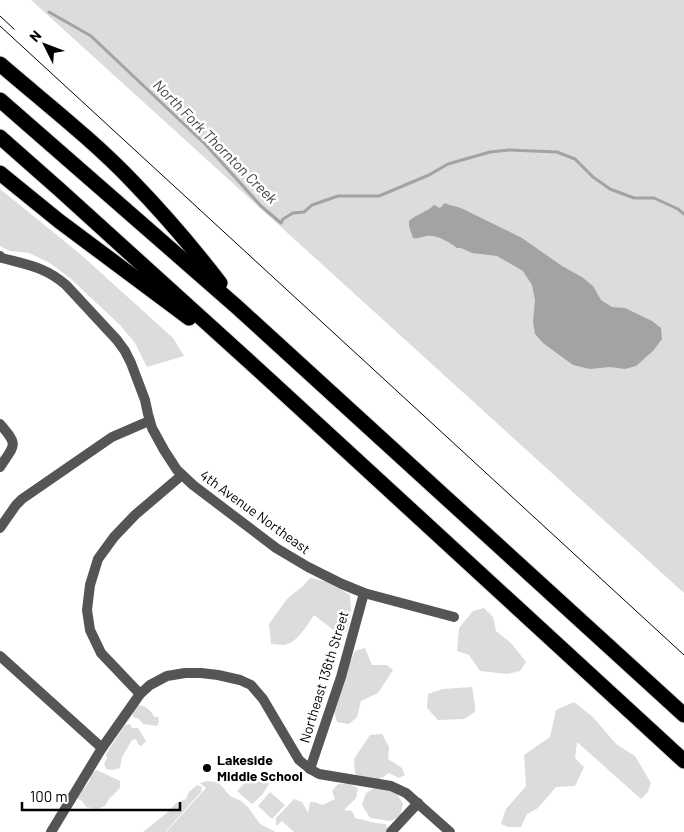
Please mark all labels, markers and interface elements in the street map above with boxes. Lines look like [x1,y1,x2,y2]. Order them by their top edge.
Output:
north arrow [20,20,70,70]
text: N [26,27,44,45]
water label: North Fork Thornton Creek [150,75,282,208]
street label: 4th Avenue Northeast [197,466,314,557]
street label: Northeast 136th Street [295,609,352,745]
place label: Lakeside Middle School [217,751,303,784]
marker: Lakeside Middle School [201,762,213,774]
scale bar [22,780,180,812]
text: 100 m [30,787,68,805]

